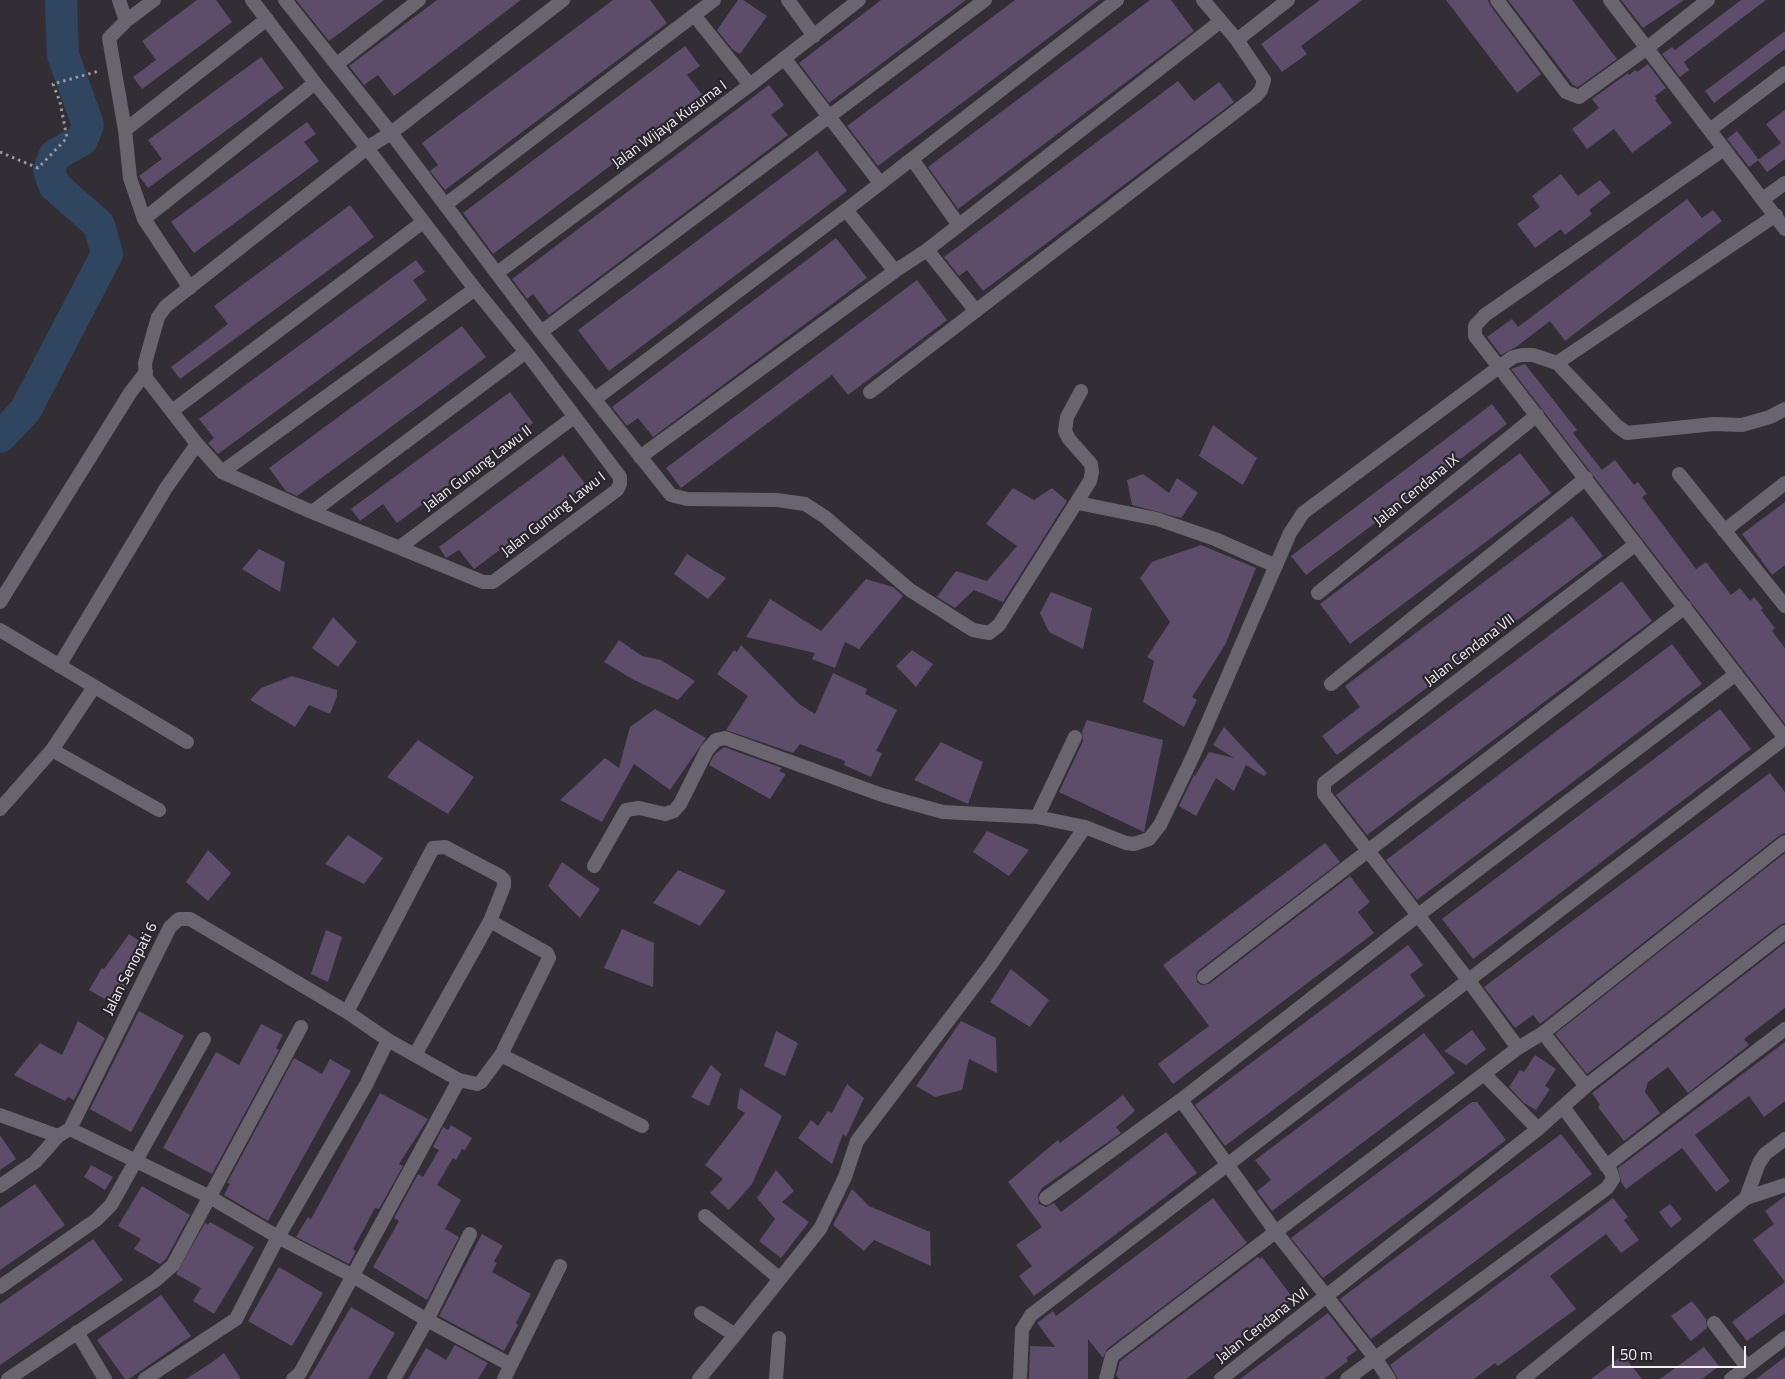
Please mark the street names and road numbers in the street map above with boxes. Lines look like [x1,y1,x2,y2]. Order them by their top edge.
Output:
street label: Jalan Wijaya Kusuma I [609,77,731,173]
street label: Jalan Gunung Lawu II [420,422,536,516]
street label: Jalan Cendana IX [1371,451,1463,531]
street label: Jalan Gunung Lawu I [498,469,610,561]
street label: Jalan Cendana VII [1421,611,1519,691]
street label: Jalan Senopati 6 [100,920,162,1018]
street label: Jalan Cendana XVI [1213,1284,1313,1368]

